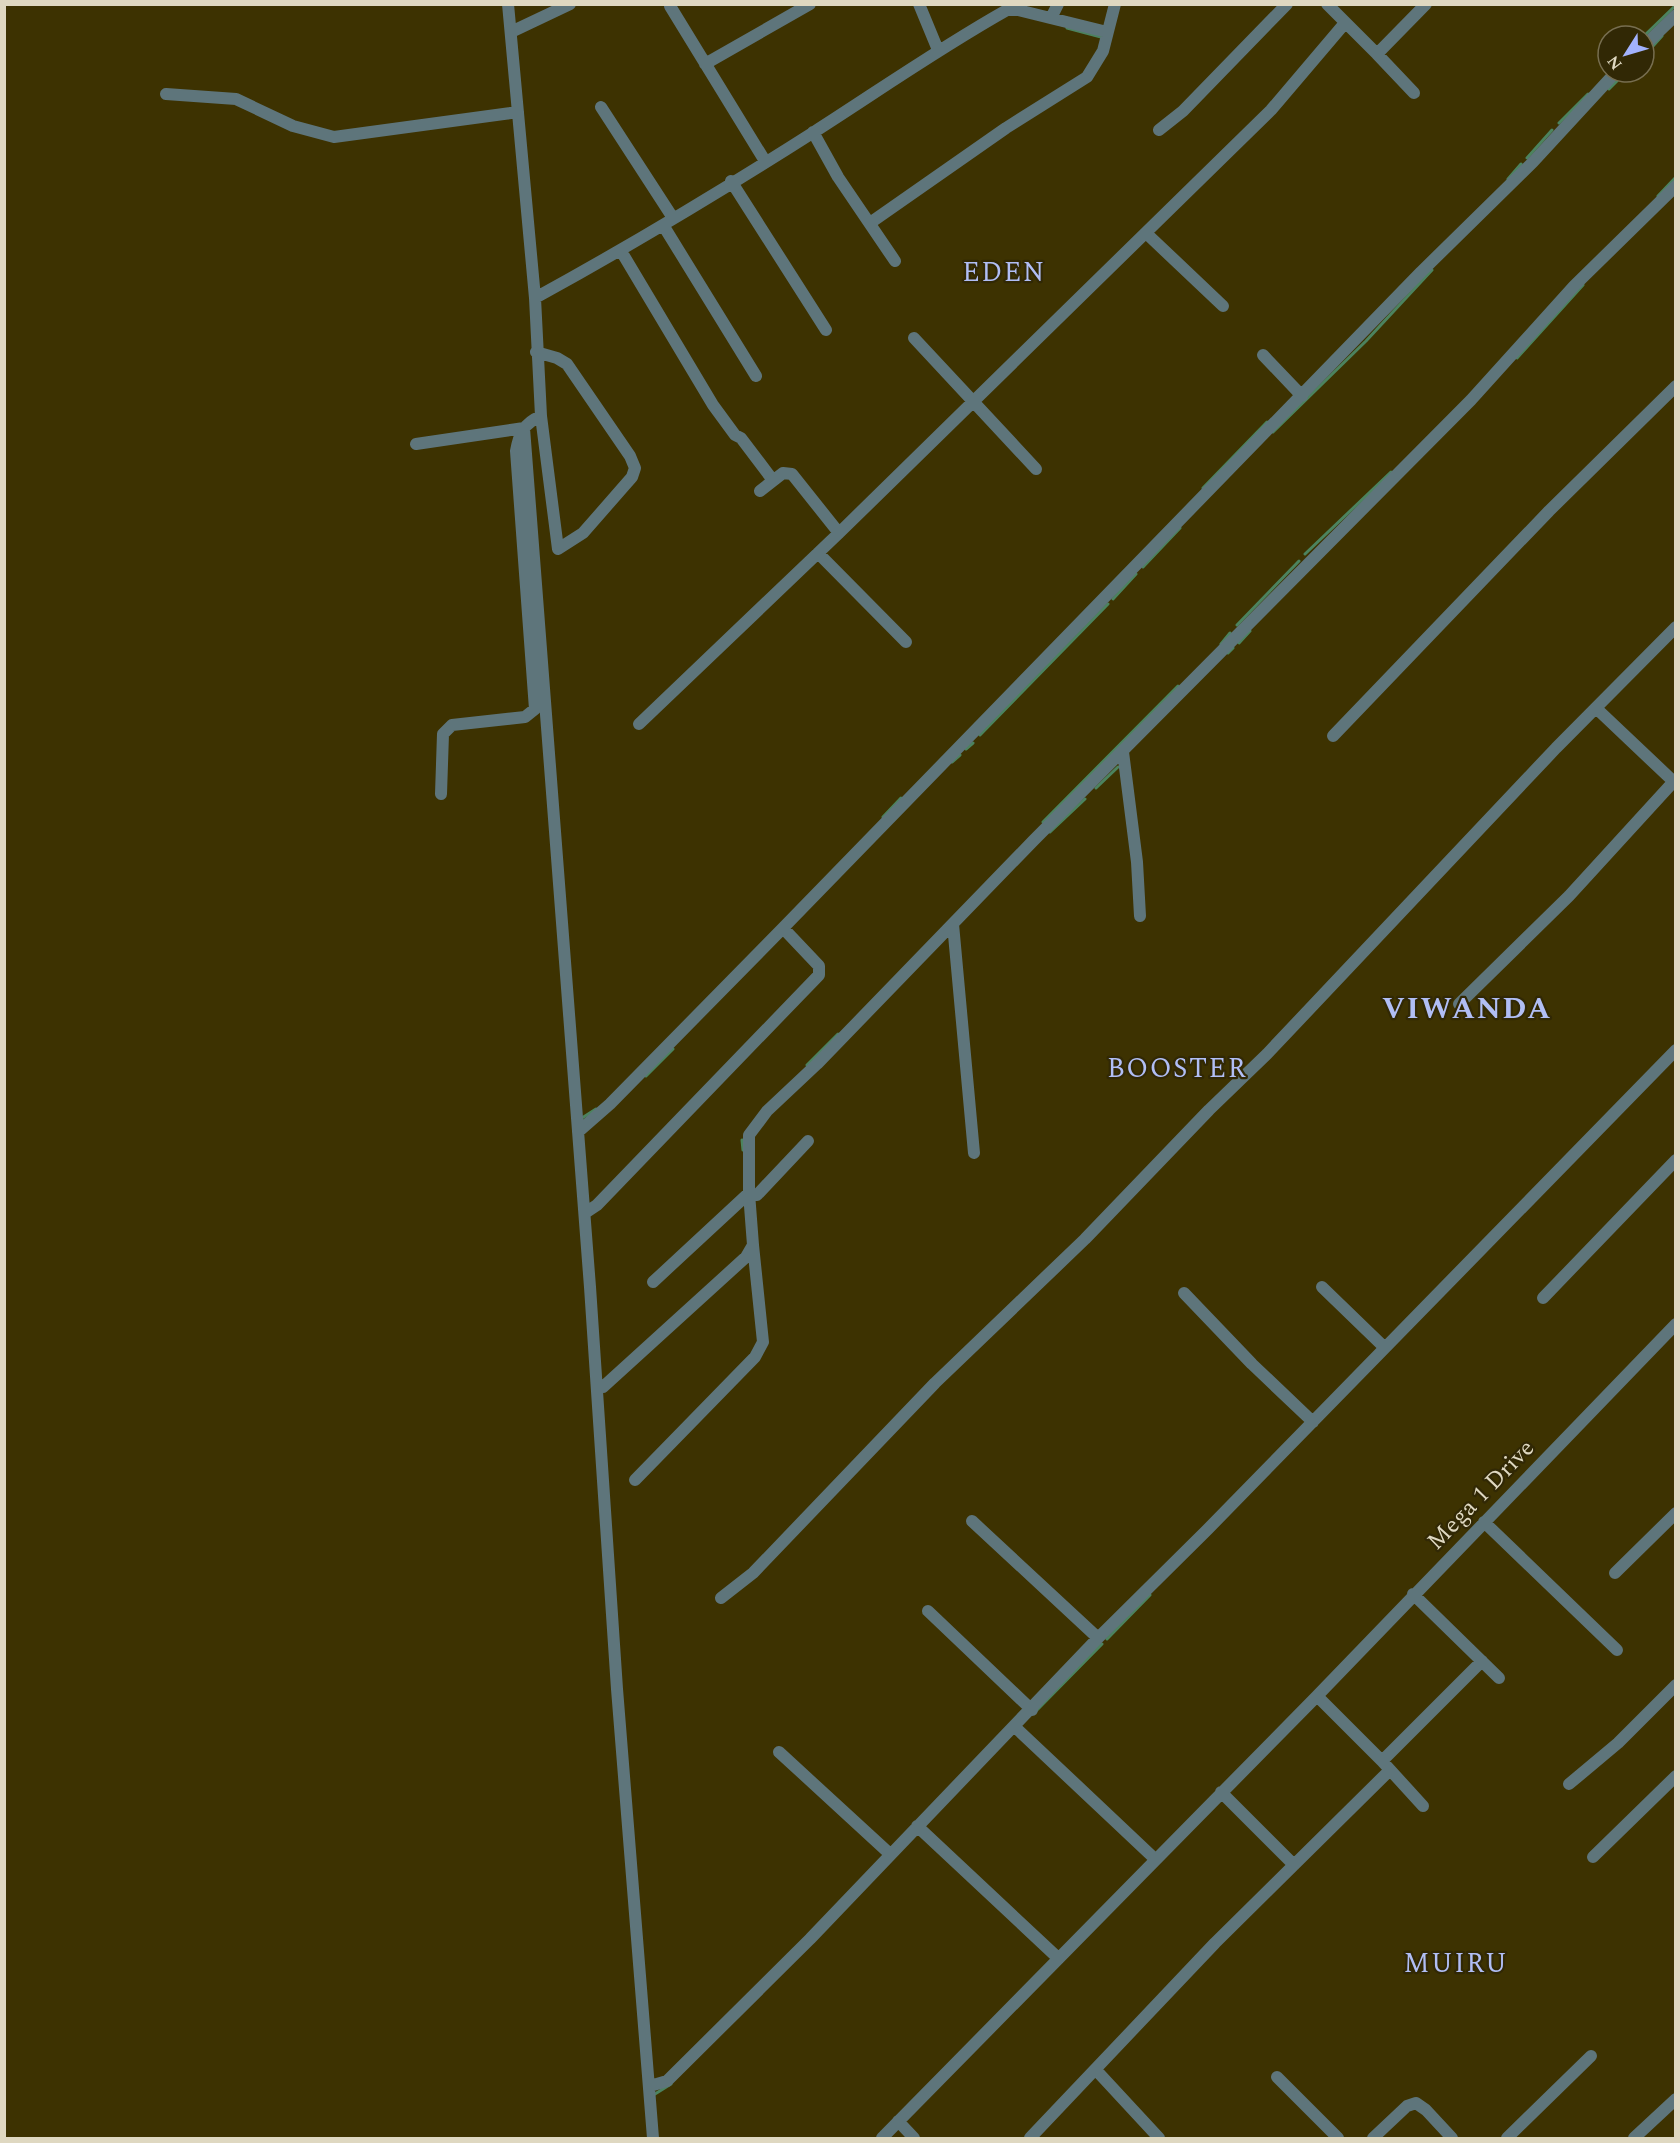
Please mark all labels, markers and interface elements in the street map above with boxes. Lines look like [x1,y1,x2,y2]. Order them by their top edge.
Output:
north arrow [1596,24,1656,84]
text: N [1601,50,1628,75]
district label: EDEN [962,252,1046,294]
district label: VIWANDA [1382,986,1552,1032]
district label: BOOSTER [1107,1048,1247,1090]
street label: Mega 1 Drive [1419,1431,1543,1559]
district label: MUIRU [1404,1943,1508,1985]

